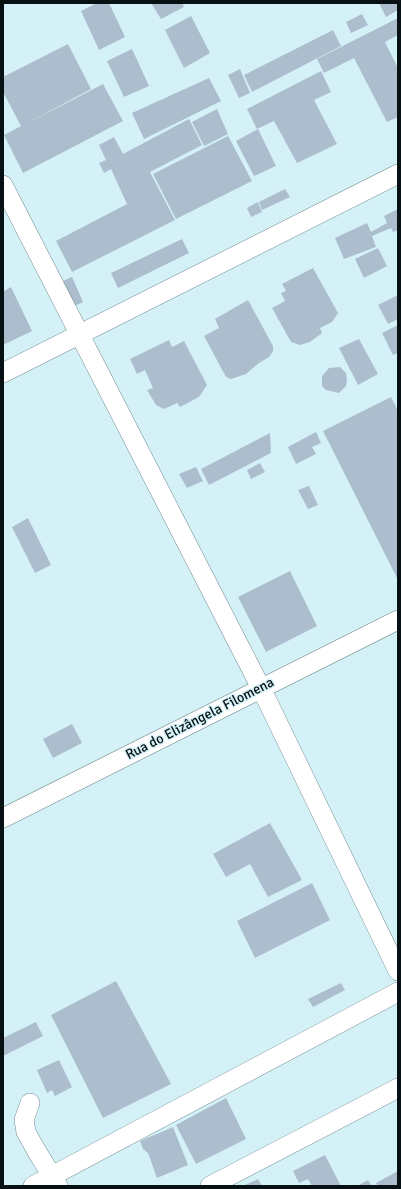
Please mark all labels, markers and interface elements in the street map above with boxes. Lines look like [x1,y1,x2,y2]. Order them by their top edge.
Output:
street label: Rua do Elizângela Filomena [123,674,277,764]

